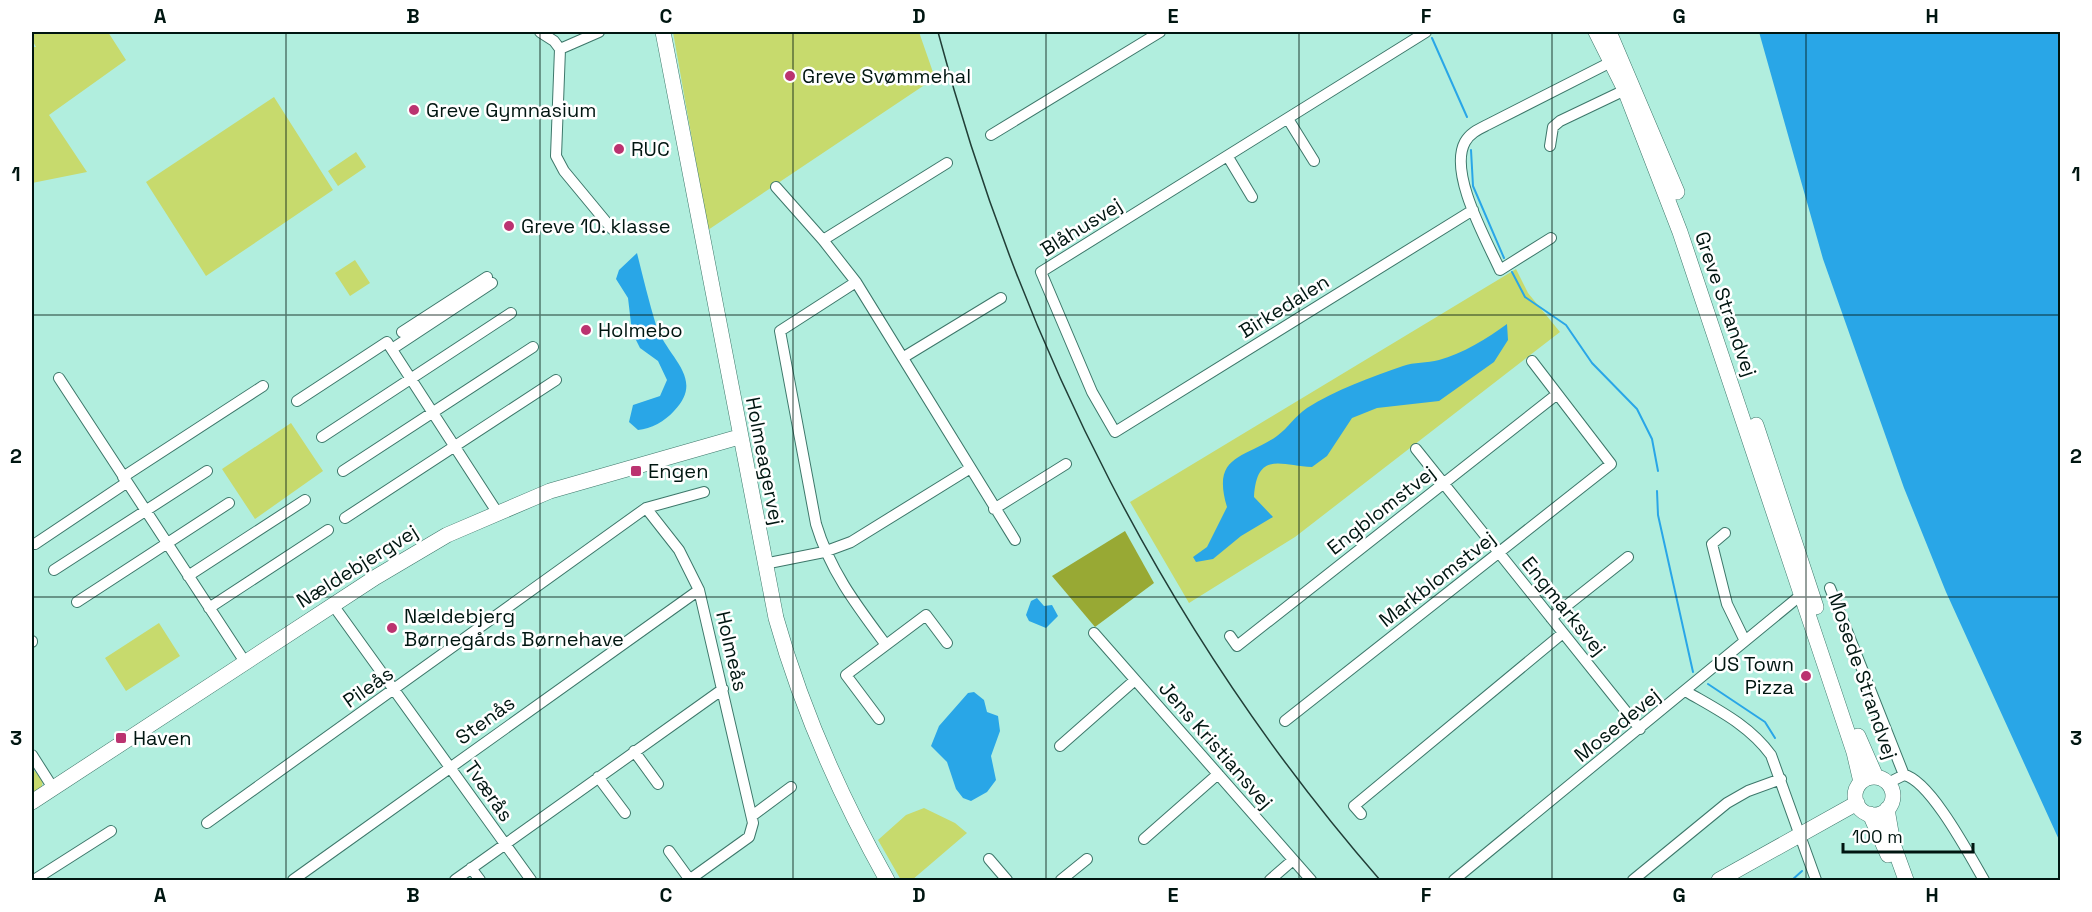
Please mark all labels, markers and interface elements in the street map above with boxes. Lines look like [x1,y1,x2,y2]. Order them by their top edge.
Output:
text: A [154,3,167,29]
text: B [406,3,420,29]
text: C [660,3,673,29]
text: D [912,3,926,29]
text: E [1167,3,1179,29]
text: F [1421,3,1432,29]
text: G [1672,3,1686,29]
text: H [1925,3,1939,29]
place label: Greve Svømmehal [802,63,971,89]
marker: Greve Svømmehal [783,69,797,83]
place label: Greve Gymnasium [426,97,596,123]
marker: Greve Gymnasium [407,103,421,117]
place label: RUC [631,136,670,162]
marker: RUC [612,142,626,156]
text: 1 [11,161,21,187]
text: 1 [2071,161,2081,187]
street label: Blåhusvej [1035,192,1127,262]
place label: Greve 10. klasse [521,213,671,239]
marker: Greve 10. klasse [502,219,516,233]
street label: Greve Strandvej [1689,228,1763,380]
street label: Birkedalen [1234,268,1334,344]
place label: Holmebo [598,317,683,343]
marker: Holmebo [579,323,593,337]
street label: Holmeagervej [740,395,790,527]
text: 2 [10,443,22,469]
text: 2 [2070,443,2082,469]
place label: Engen [648,458,708,484]
street label: Engblomstvej [1322,460,1440,560]
marker: Engen [629,464,643,478]
street label: Nældebjergvej [291,518,423,614]
street label: Markblomstvej [1373,525,1501,633]
street label: Engmarksvej [1516,551,1612,661]
street label: Mosede Strandvej [1822,589,1904,763]
place label: Nældebjerg Børnegårds Børnehave [404,603,624,652]
street label: Holmeås [710,608,754,694]
marker: Nældebjerg Børnegårds Børnehave [385,621,399,635]
place label: US Town Pizza [1714,651,1794,700]
street label: Pileås [338,660,398,714]
marker: US Town Pizza [1799,669,1813,683]
street label: Jens Kristiansvej [1153,676,1279,814]
street label: Mosedevej [1569,682,1665,768]
street label: Stenås [450,690,520,750]
text: 3 [10,725,22,751]
place label: Haven [133,725,192,751]
text: 3 [2070,725,2082,751]
marker: Haven [114,731,128,745]
street label: Tværås [459,755,519,827]
scale bar [1843,816,1974,854]
text: 100 m [1852,825,1903,848]
text: A [154,882,167,908]
text: B [406,882,420,908]
text: C [660,882,673,908]
text: D [912,882,926,908]
text: E [1167,882,1179,908]
text: F [1421,882,1432,908]
text: G [1672,882,1686,908]
text: H [1925,882,1939,908]

